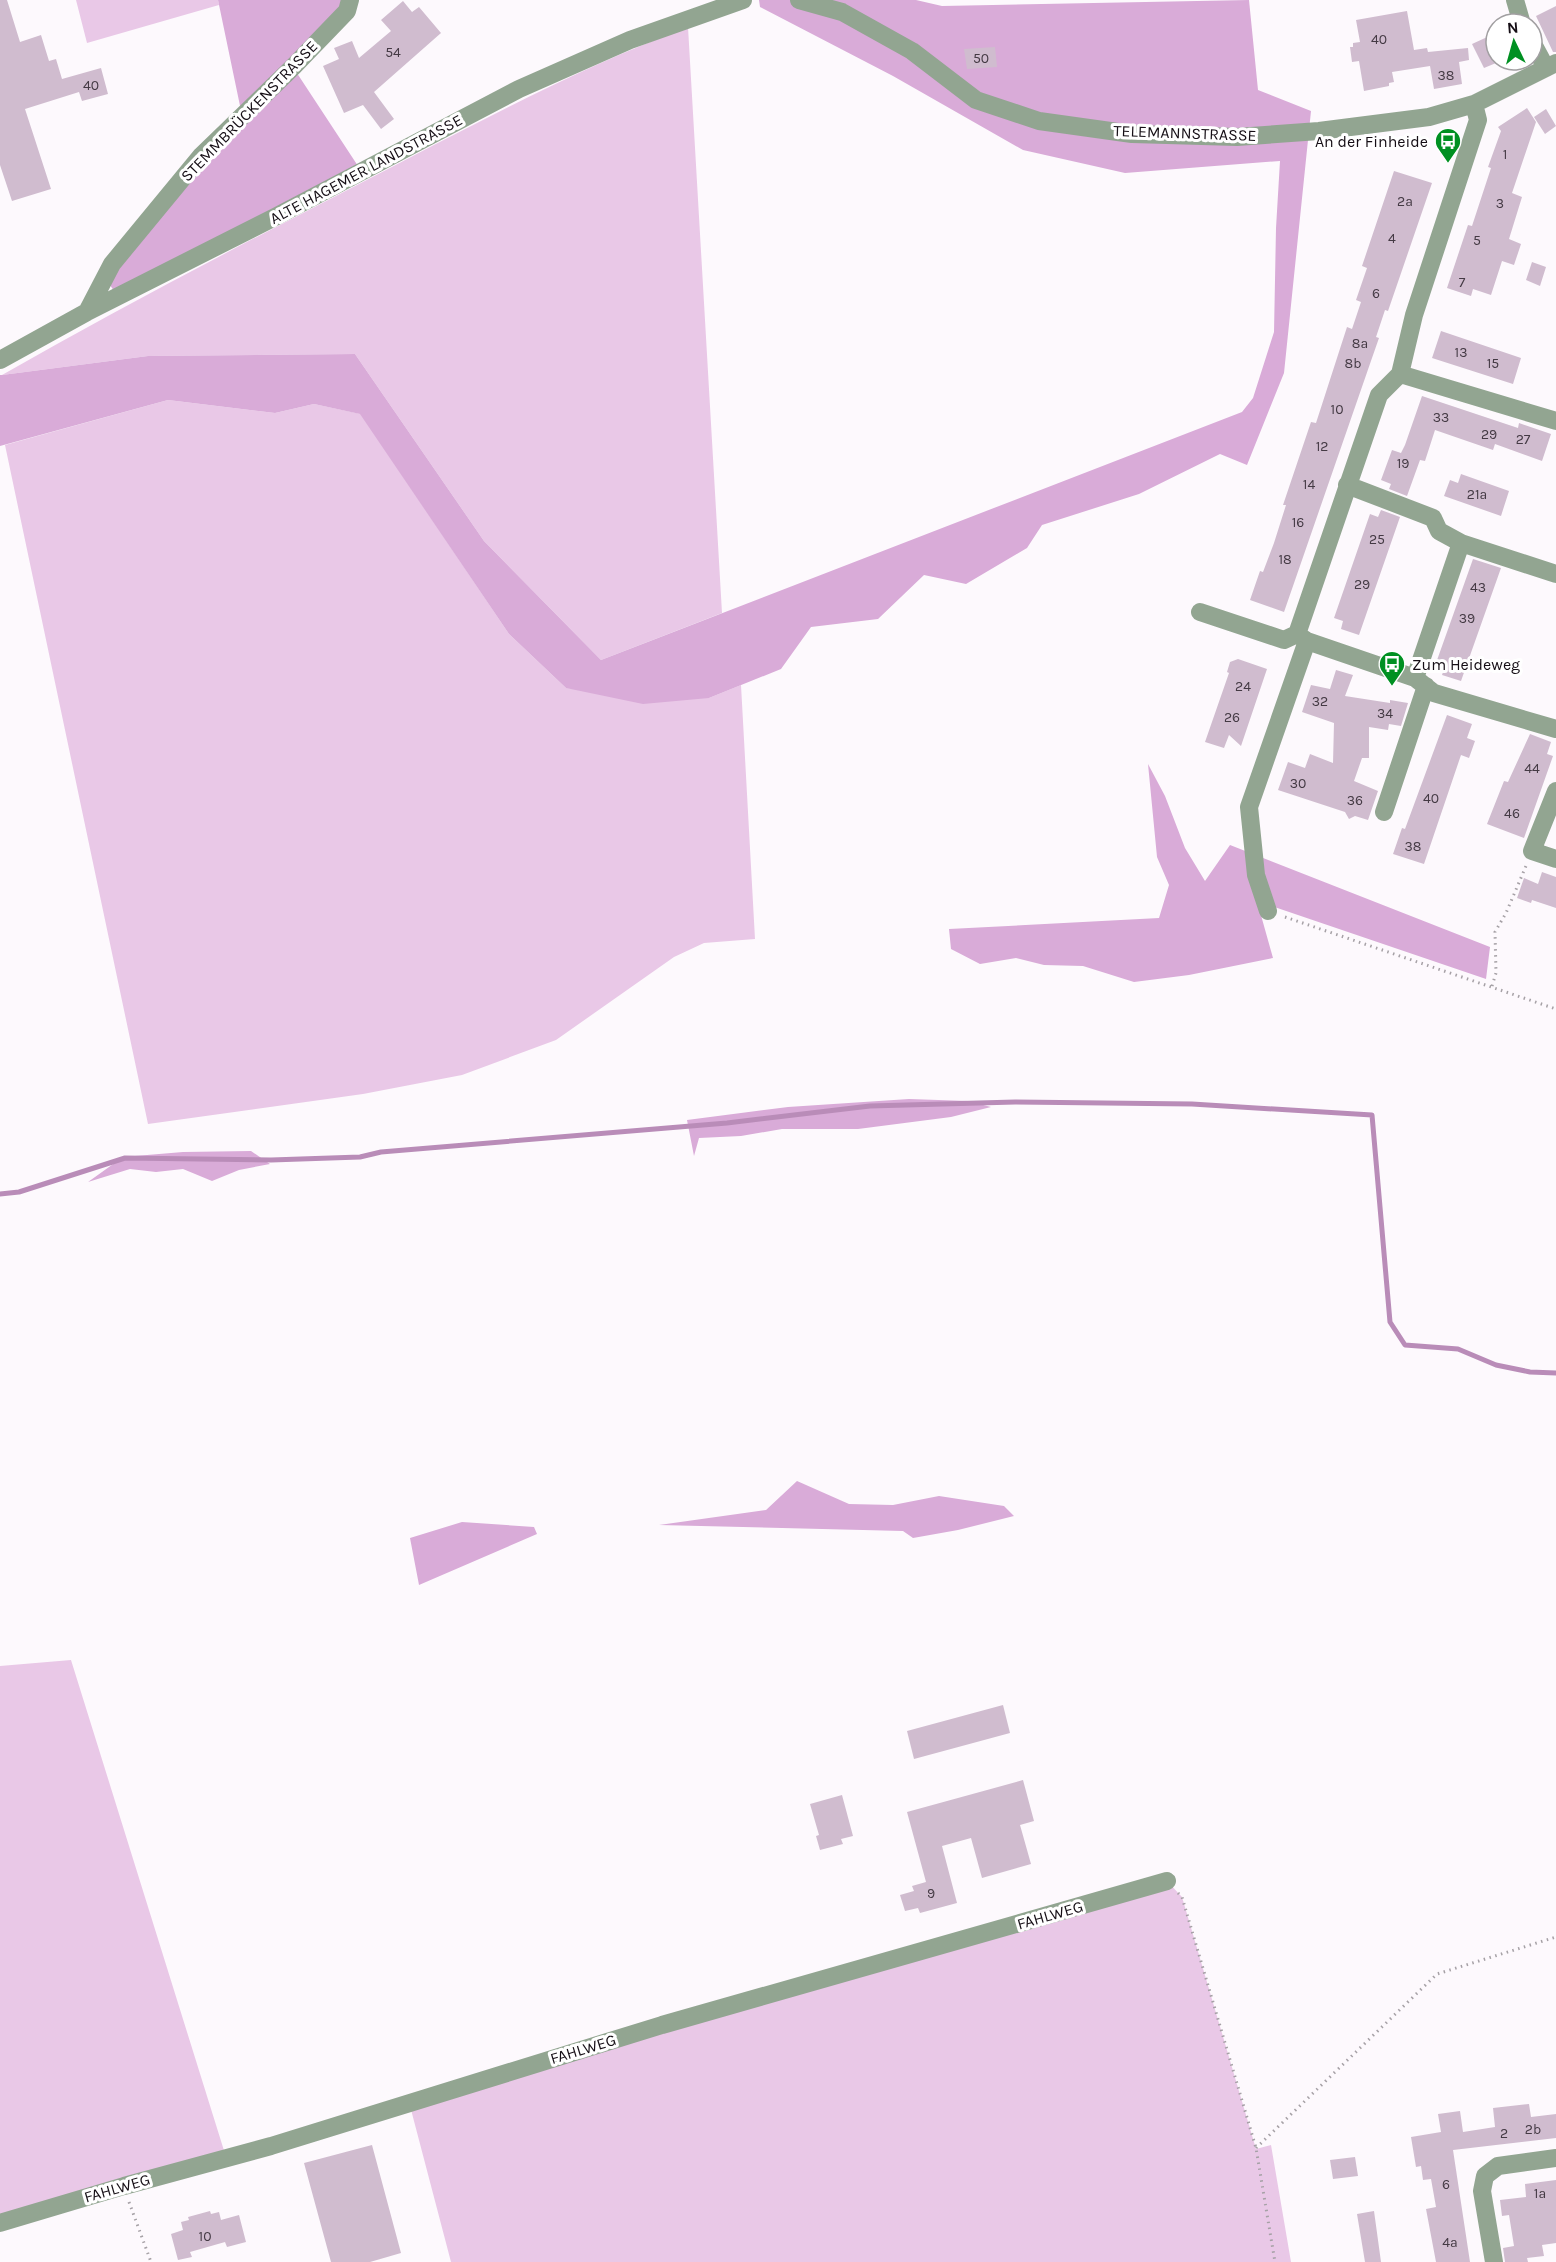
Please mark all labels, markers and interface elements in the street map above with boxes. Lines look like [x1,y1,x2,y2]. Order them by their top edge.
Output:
north arrow [1484,12,1544,72]
text: N [1506,18,1519,38]
house number: 40 [1371,31,1387,48]
street label: STEMMBRÜCKENSTRASSE [177,37,321,185]
house number: 54 [385,44,401,61]
house number: 50 [973,50,989,67]
house number: 38 [1438,67,1454,84]
house number: 40 [83,77,99,94]
street label: ALTE HAGEMER LANDSTRASSE [267,110,465,228]
street label: TELEMANNSTRASSE [1113,121,1257,145]
bus stop icon: An der Finheide [1433,126,1463,164]
place label: An der Finheide [1315,132,1428,151]
house number: 1 [1503,146,1507,163]
house number: 2a [1397,193,1413,210]
house number: 3 [1496,195,1504,212]
house number: 4 [1388,230,1396,247]
house number: 5 [1473,232,1481,249]
house number: 7 [1459,274,1466,291]
house number: 6 [1372,285,1380,302]
house number: 8a [1352,335,1368,352]
house number: 13 [1455,344,1467,361]
house number: 8b [1345,355,1361,372]
house number: 15 [1487,355,1499,372]
house number: 10 [1331,401,1343,418]
house number: 33 [1433,409,1449,426]
house number: 29 [1481,426,1497,443]
house number: 27 [1516,431,1531,448]
house number: 12 [1316,438,1328,455]
house number: 19 [1397,455,1409,472]
house number: 14 [1303,476,1315,493]
house number: 21a [1467,486,1487,503]
house number: 16 [1292,514,1304,531]
house number: 25 [1369,531,1385,548]
house number: 18 [1278,551,1292,568]
house number: 29 [1354,576,1370,593]
house number: 43 [1470,579,1486,596]
house number: 39 [1459,610,1475,627]
bus stop icon: Zum Heideweg [1377,649,1407,687]
place label: Zum Heideweg [1412,655,1520,674]
house number: 24 [1235,678,1251,695]
house number: 32 [1312,693,1328,710]
house number: 34 [1377,705,1393,722]
house number: 26 [1224,709,1240,726]
house number: 44 [1524,760,1540,777]
house number: 30 [1290,775,1306,792]
house number: 40 [1423,790,1439,807]
house number: 36 [1347,792,1363,809]
house number: 46 [1504,805,1520,822]
house number: 38 [1405,838,1421,855]
house number: 9 [927,1885,935,1902]
street label: FAHLWEG [1015,1897,1085,1933]
street label: FAHLWEG [548,2030,618,2068]
house number: 2b [1525,2121,1541,2138]
house number: 2 [1500,2125,1508,2142]
street label: FAHLWEG [82,2170,152,2206]
house number: 6 [1442,2176,1450,2193]
house number: 1a [1534,2185,1546,2202]
house number: 10 [199,2228,211,2245]
house number: 4a [1442,2234,1458,2251]

